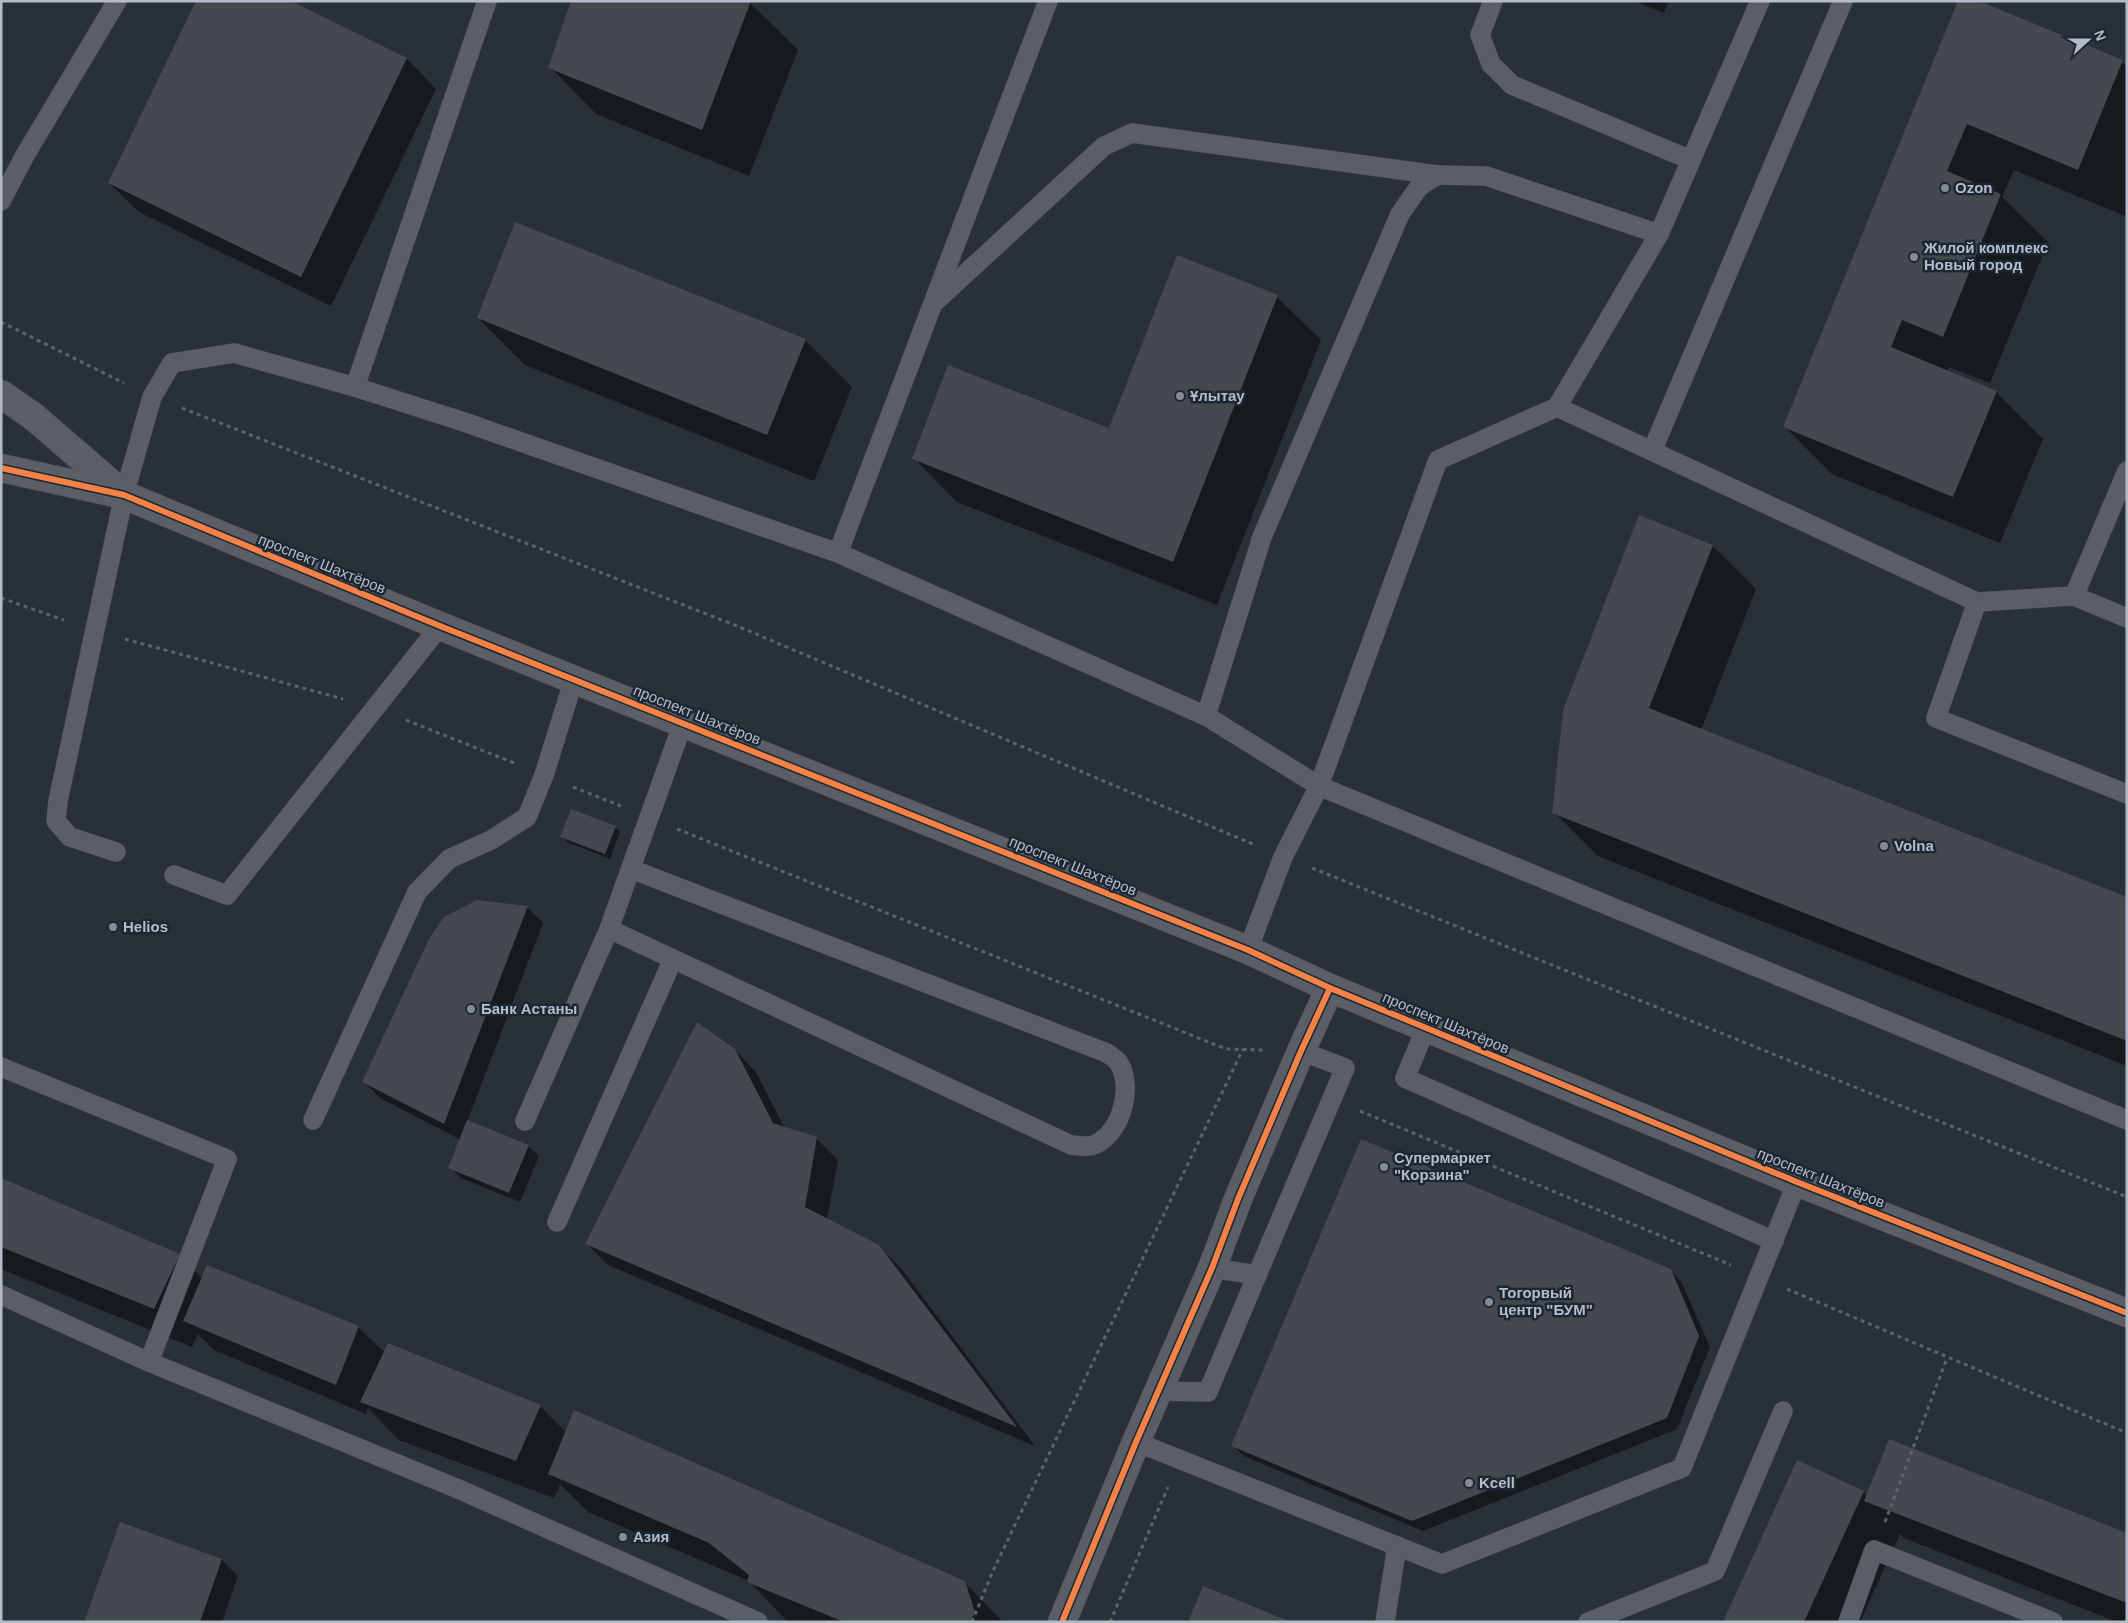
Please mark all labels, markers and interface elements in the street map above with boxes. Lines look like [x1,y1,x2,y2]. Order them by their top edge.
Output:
north arrow [2063,15,2113,65]
text: N [2091,28,2109,43]
place label: Ozon [1955,179,1993,196]
marker: Ozon [1939,182,1951,194]
place label: Жилой комплекс Новый город [1923,239,2048,273]
marker: Жилой комплекс Новый город [1908,251,1920,263]
place label: Ұлытау [1190,387,1245,404]
marker: Ұлытау [1174,390,1186,402]
street label: проспект Шахтёров [256,530,388,597]
street label: проспект Шахтёров [631,681,763,748]
street label: проспект Шахтёров [1007,832,1139,899]
place label: Volna [1894,837,1934,854]
marker: Volna [1878,840,1890,852]
place label: Helios [123,918,168,935]
marker: Helios [107,921,119,933]
street label: проспект Шахтёров [1380,988,1512,1057]
place label: Банк Астаны [481,1000,577,1017]
marker: Банк Астаны [465,1003,477,1015]
street label: проспект Шахтёров [1755,1144,1887,1211]
place label: Супермаркет "Корзина" [1394,1149,1491,1183]
marker: Супермаркет "Корзина" [1378,1161,1390,1173]
place label: Тогорвый центр "БУМ" [1499,1284,1593,1318]
marker: Тогорвый центр "БУМ" [1483,1296,1495,1308]
place label: Kcell [1479,1474,1515,1491]
marker: Kcell [1463,1477,1475,1489]
place label: Азия [633,1528,669,1545]
marker: Азия [617,1531,629,1543]

